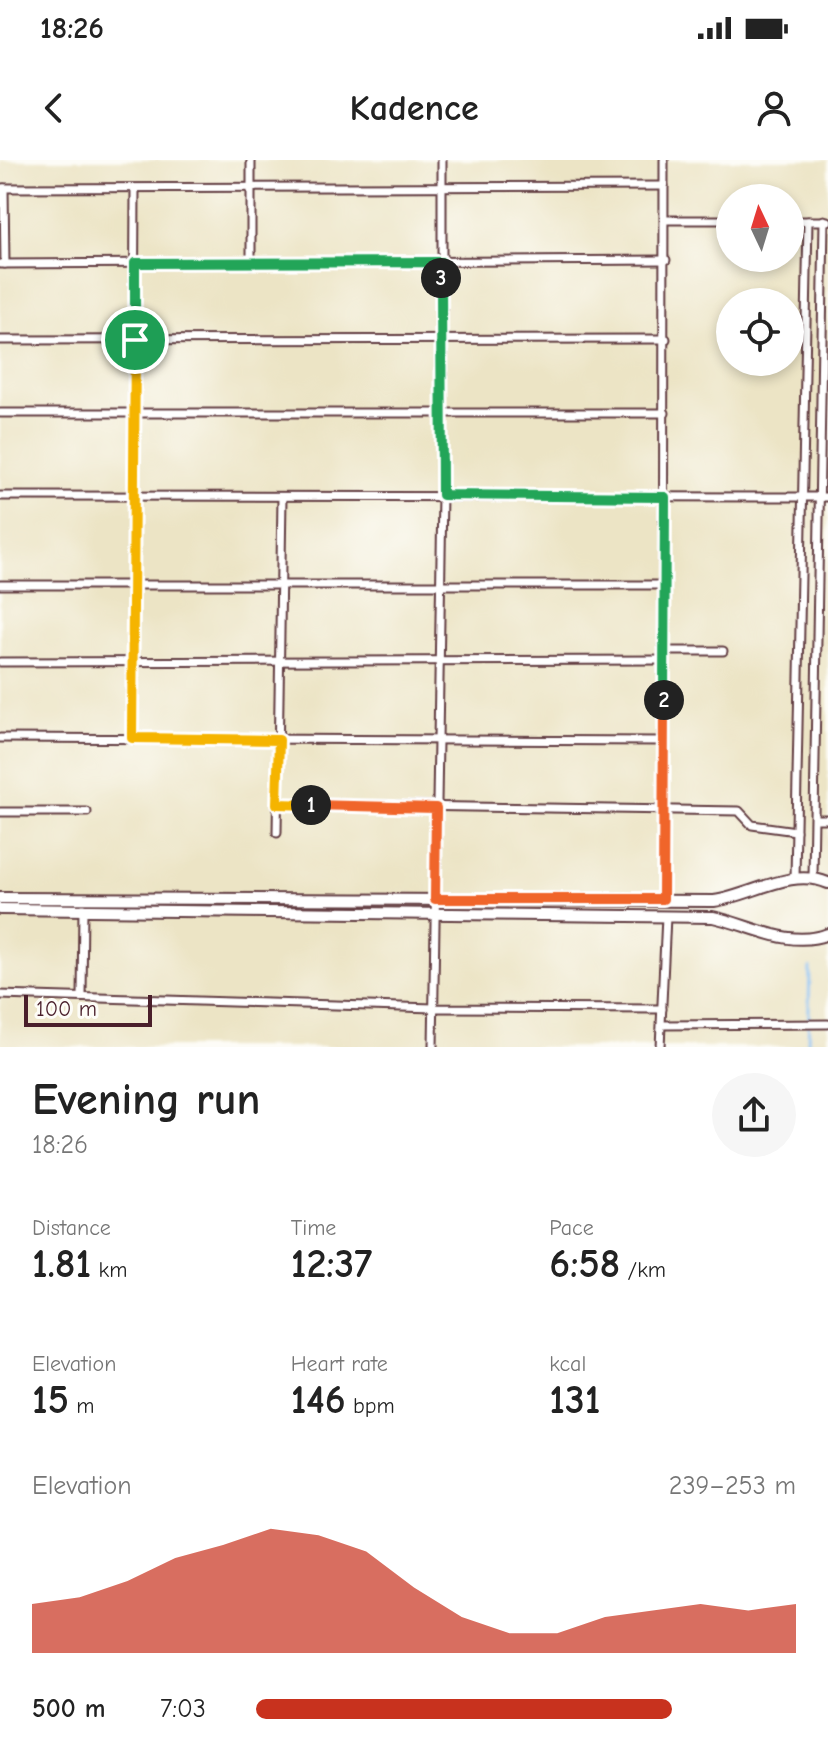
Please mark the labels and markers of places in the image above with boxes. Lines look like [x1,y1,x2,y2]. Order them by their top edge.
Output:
pin: 3 [421,258,461,298]
pin [101,306,169,374]
pin: 2 [644,680,684,720]
pin: 1 [291,785,331,825]

